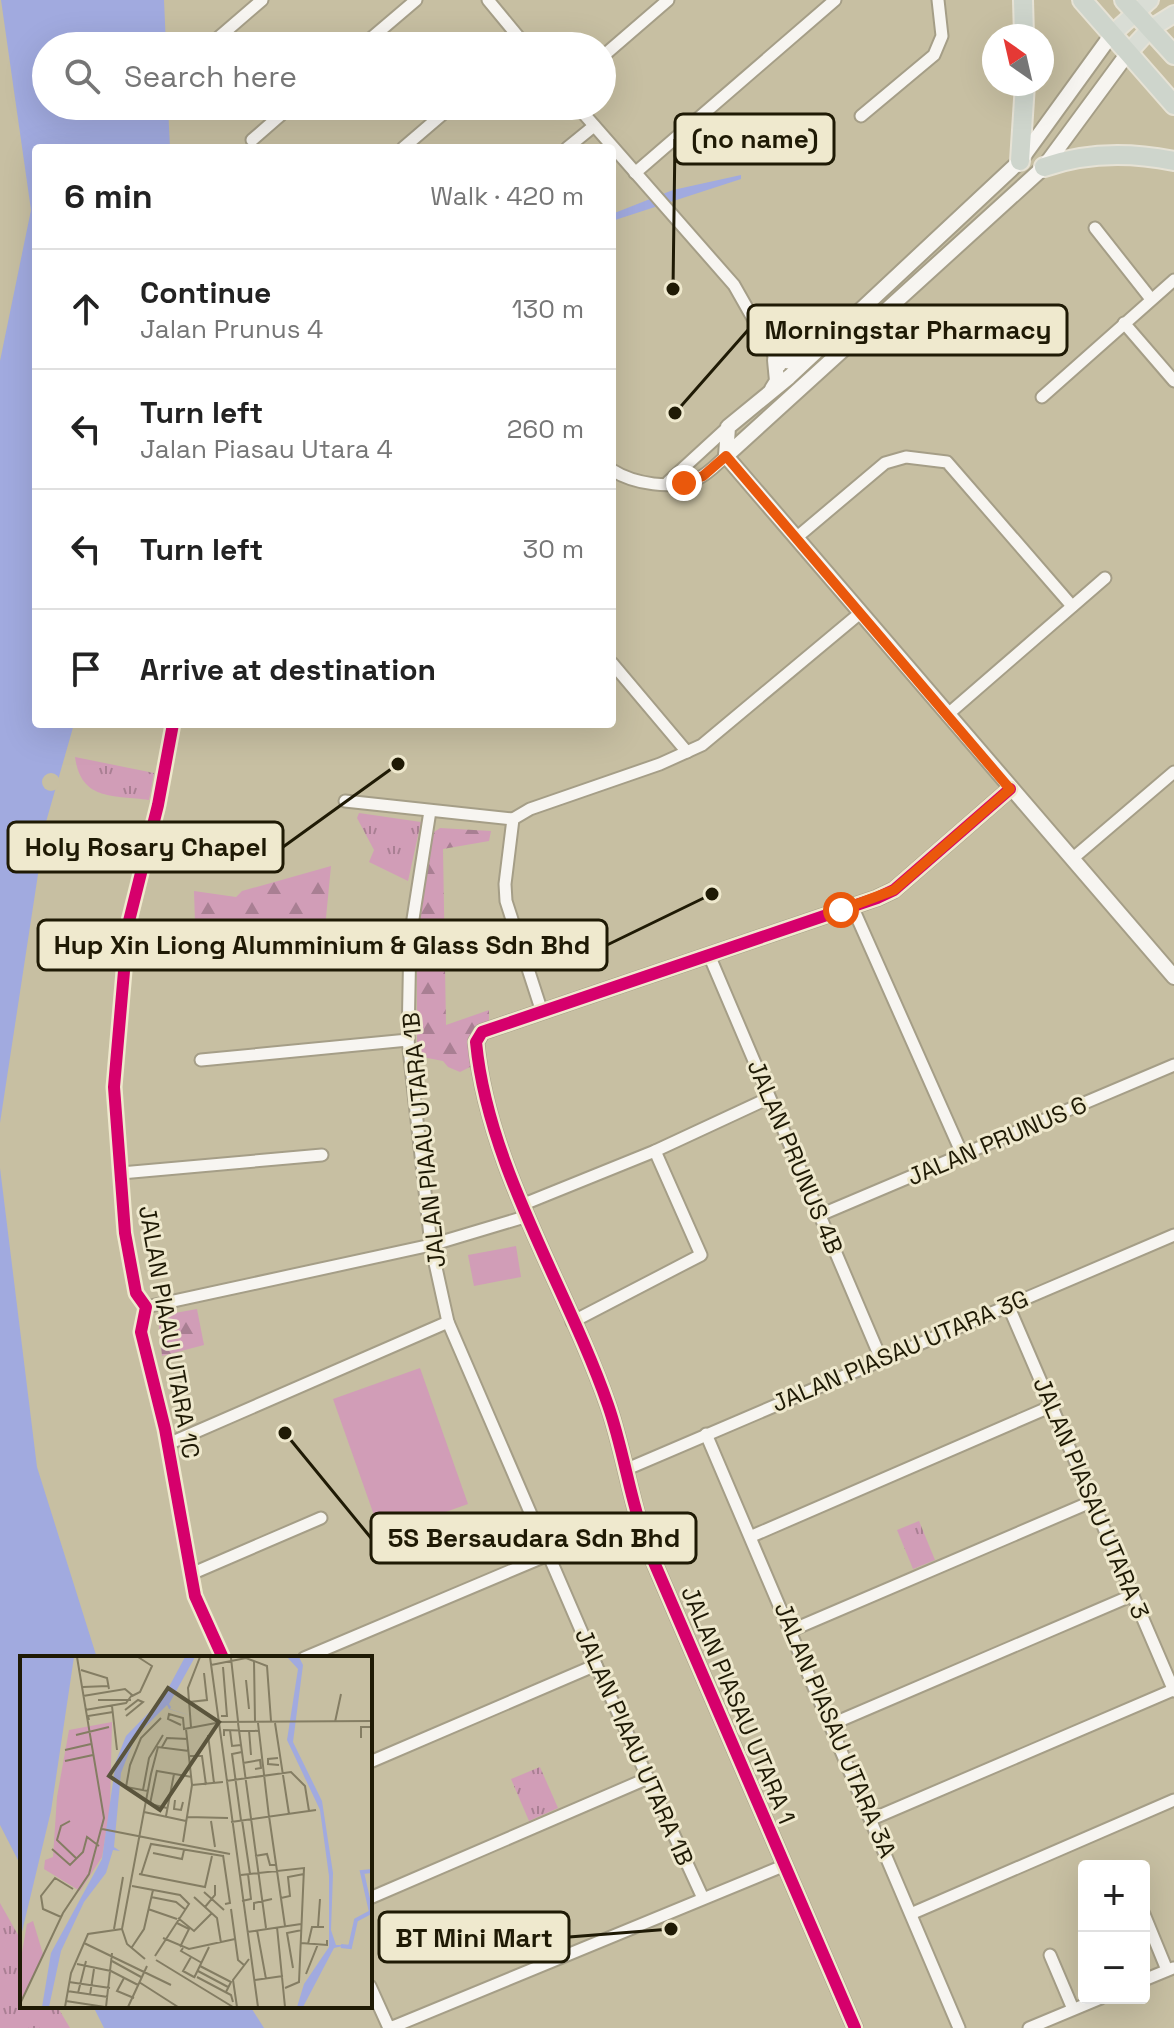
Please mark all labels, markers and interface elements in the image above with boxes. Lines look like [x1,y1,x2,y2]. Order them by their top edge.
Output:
north arrow [982,24,1054,96]
search box [32,32,616,120]
icon: search [60,54,104,98]
text: Search here [124,57,297,96]
callout: (no name) [675,114,834,164]
text: (no name) [692,122,818,156]
text: 6 min [64,175,153,218]
text: Walk · 420 m [430,179,584,213]
text: Continue [140,273,271,312]
icon: ahead [64,287,108,331]
text: 130 m [512,292,584,326]
callout: Morningstar Pharmacy [748,305,1067,355]
text: Jalan Prunus 4 [140,312,323,346]
text: Morningstar Pharmacy [764,313,1052,347]
text: Turn left [140,393,263,432]
icon: left [64,407,108,451]
text: 260 m [507,412,584,446]
text: Jalan Piasau Utara 4 [140,432,393,466]
route end [666,465,702,501]
icon: left [64,527,108,571]
text: Turn left [140,530,263,569]
text: 30 m [523,532,584,566]
icon: arrive [64,647,108,691]
text: Arrive at destination [140,650,436,689]
callout: Holy Rosary Chapel [8,822,283,872]
text: Holy Rosary Chapel [25,830,267,864]
route start [823,892,859,928]
callout: Hup Xin Liong Alumminium & Glass Sdn Bhd [38,920,607,970]
text: Hup Xin Liong Alumminium & Glass Sdn Bhd [54,928,590,962]
street label: JALAN PIAAU UTARA 1B [395,1011,452,1269]
street label: JALAN PRUNUS 4B [741,1055,850,1259]
street label: JALAN PRUNUS 6 [902,1089,1091,1192]
street label: JALAN PIAAU UTARA 1C [132,1203,207,1461]
street label: JALAN PIASAU UTARA 3G [767,1282,1033,1419]
street label: JALAN PIASAU UTARA 3 [1026,1372,1157,1623]
callout: 5S Bersaudara Sdn Bhd [371,1513,696,1563]
text: 5S Bersaudara Sdn Bhd [388,1521,680,1555]
street label: JALAN PIASAU UTARA 1 [674,1581,803,1828]
street label: JALAN PIASAU UTARA 3A [767,1597,903,1862]
street label: JALAN PIAAU UTARA 1B [568,1623,701,1870]
inset map [20,1656,372,2008]
map controls [1078,1860,1150,2004]
button: + [1078,1860,1150,1932]
callout: BT Mini Mart [379,1912,569,1962]
text: BT Mini Mart [395,1921,553,1955]
button: − [1078,1932,1150,2004]

